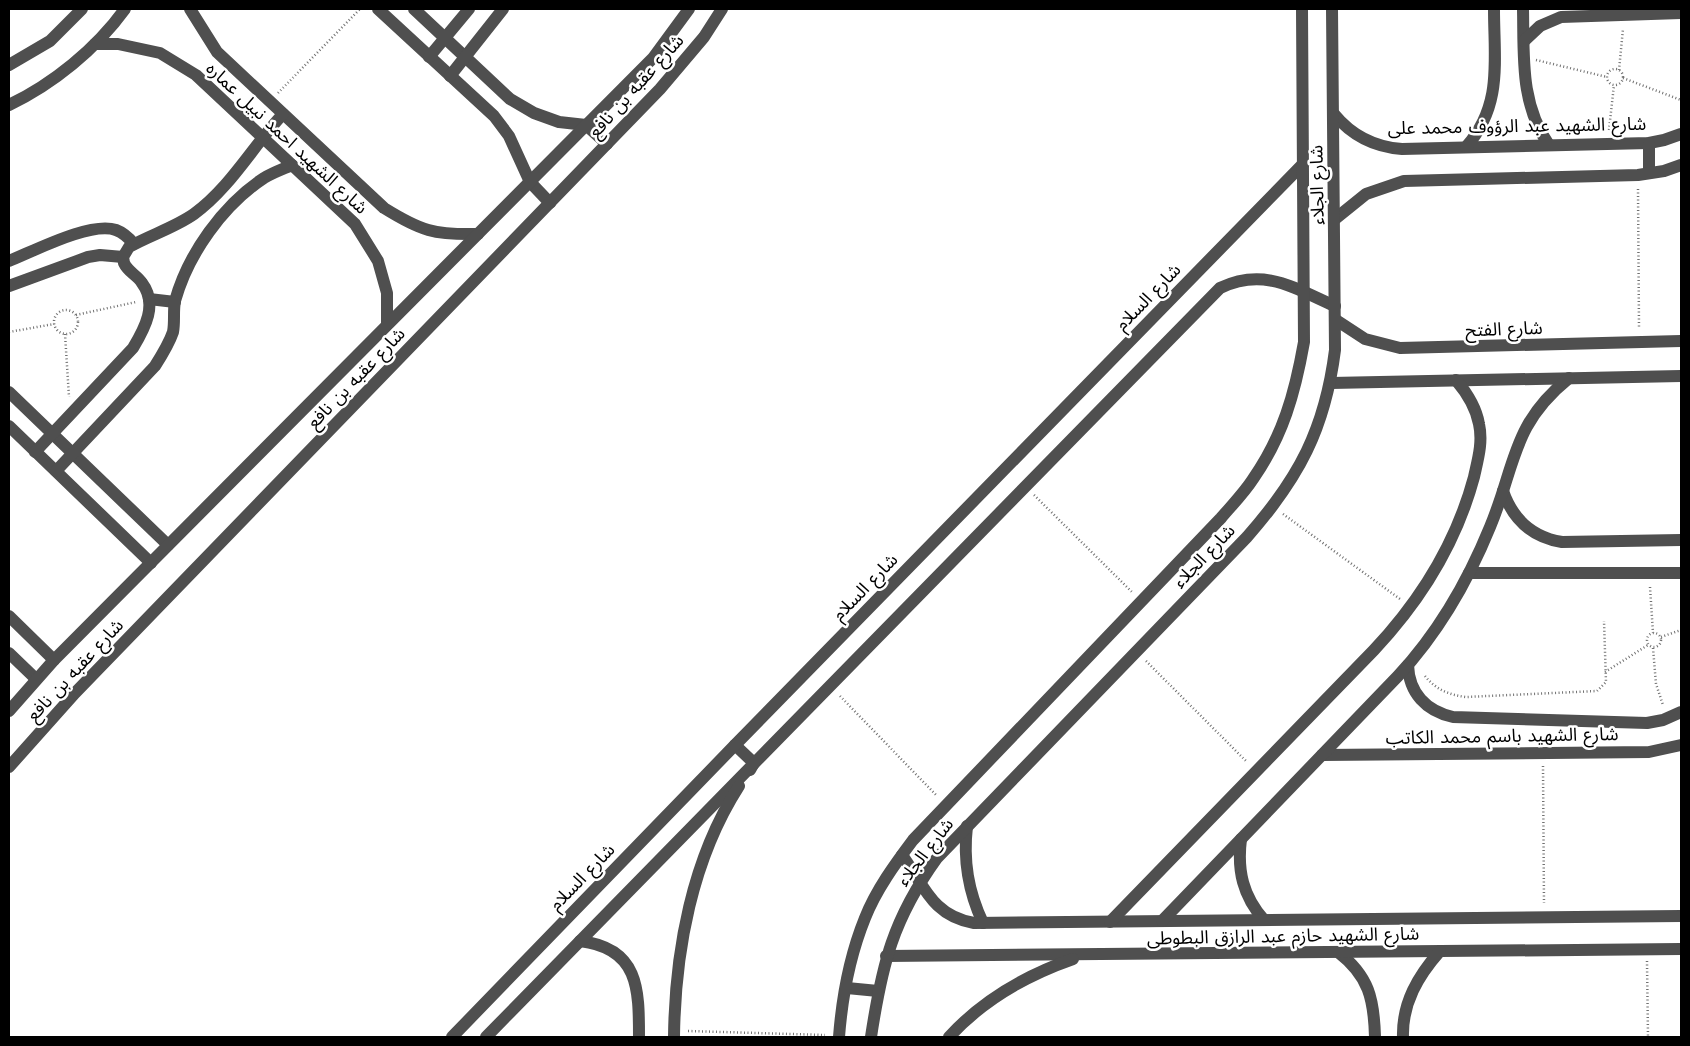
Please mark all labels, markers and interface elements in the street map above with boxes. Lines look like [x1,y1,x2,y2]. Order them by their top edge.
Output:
street label: شارع عقبه بن نافع [584,30,691,144]
street label: شارع الشهيد احمد نبيل عماره [200,57,372,221]
street label: شارع الشهيد عبد الرؤوف محمد على [1387,113,1647,142]
street label: شارع الجلاء [1305,145,1332,225]
street label: شارع السلام [1111,259,1188,337]
street label: شارع الفتح [1465,317,1543,344]
street label: شارع عقبه بن نافع [302,323,412,435]
street label: شارع الجلاء [1168,520,1242,594]
street label: شارع السلام [828,549,905,627]
street label: شارع عقبه بن نافع [22,614,130,728]
street label: شارع الشهيد باسم محمد الكاتب [1385,723,1619,752]
street label: شارع الجلاء [892,814,961,892]
street label: شارع السلام [545,839,622,917]
street label: شارع الشهيد حازم عبد الرازق البطوطى [1147,923,1419,952]

